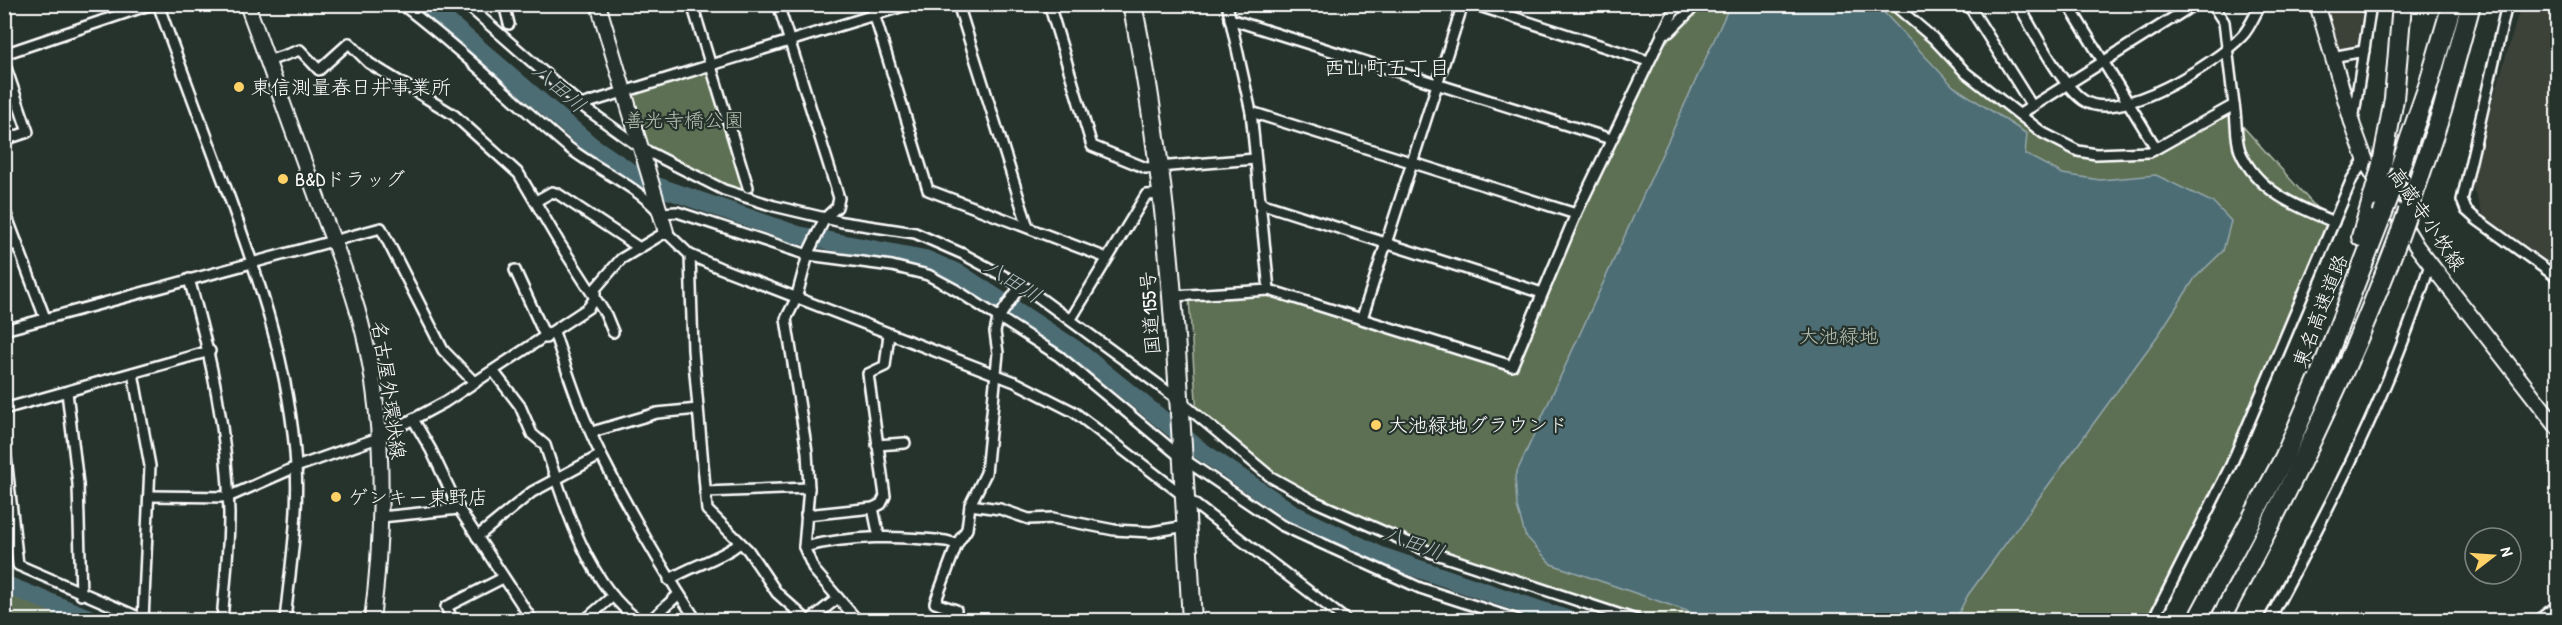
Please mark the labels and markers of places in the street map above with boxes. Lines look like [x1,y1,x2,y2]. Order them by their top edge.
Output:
place label: 東信測量春日井事業所 [251,73,451,100]
marker: 東信測量春日井事業所 [232,80,246,94]
place label: B&Dドラッグ [295,165,405,192]
marker: B&Dドラッグ [276,172,290,186]
place label: 大池緑地グラウンド [1388,411,1568,438]
marker: 大池緑地グラウンド [1369,418,1383,432]
place label: ゲンキー東野店 [348,483,488,510]
marker: ゲンキー東野店 [329,490,343,504]

